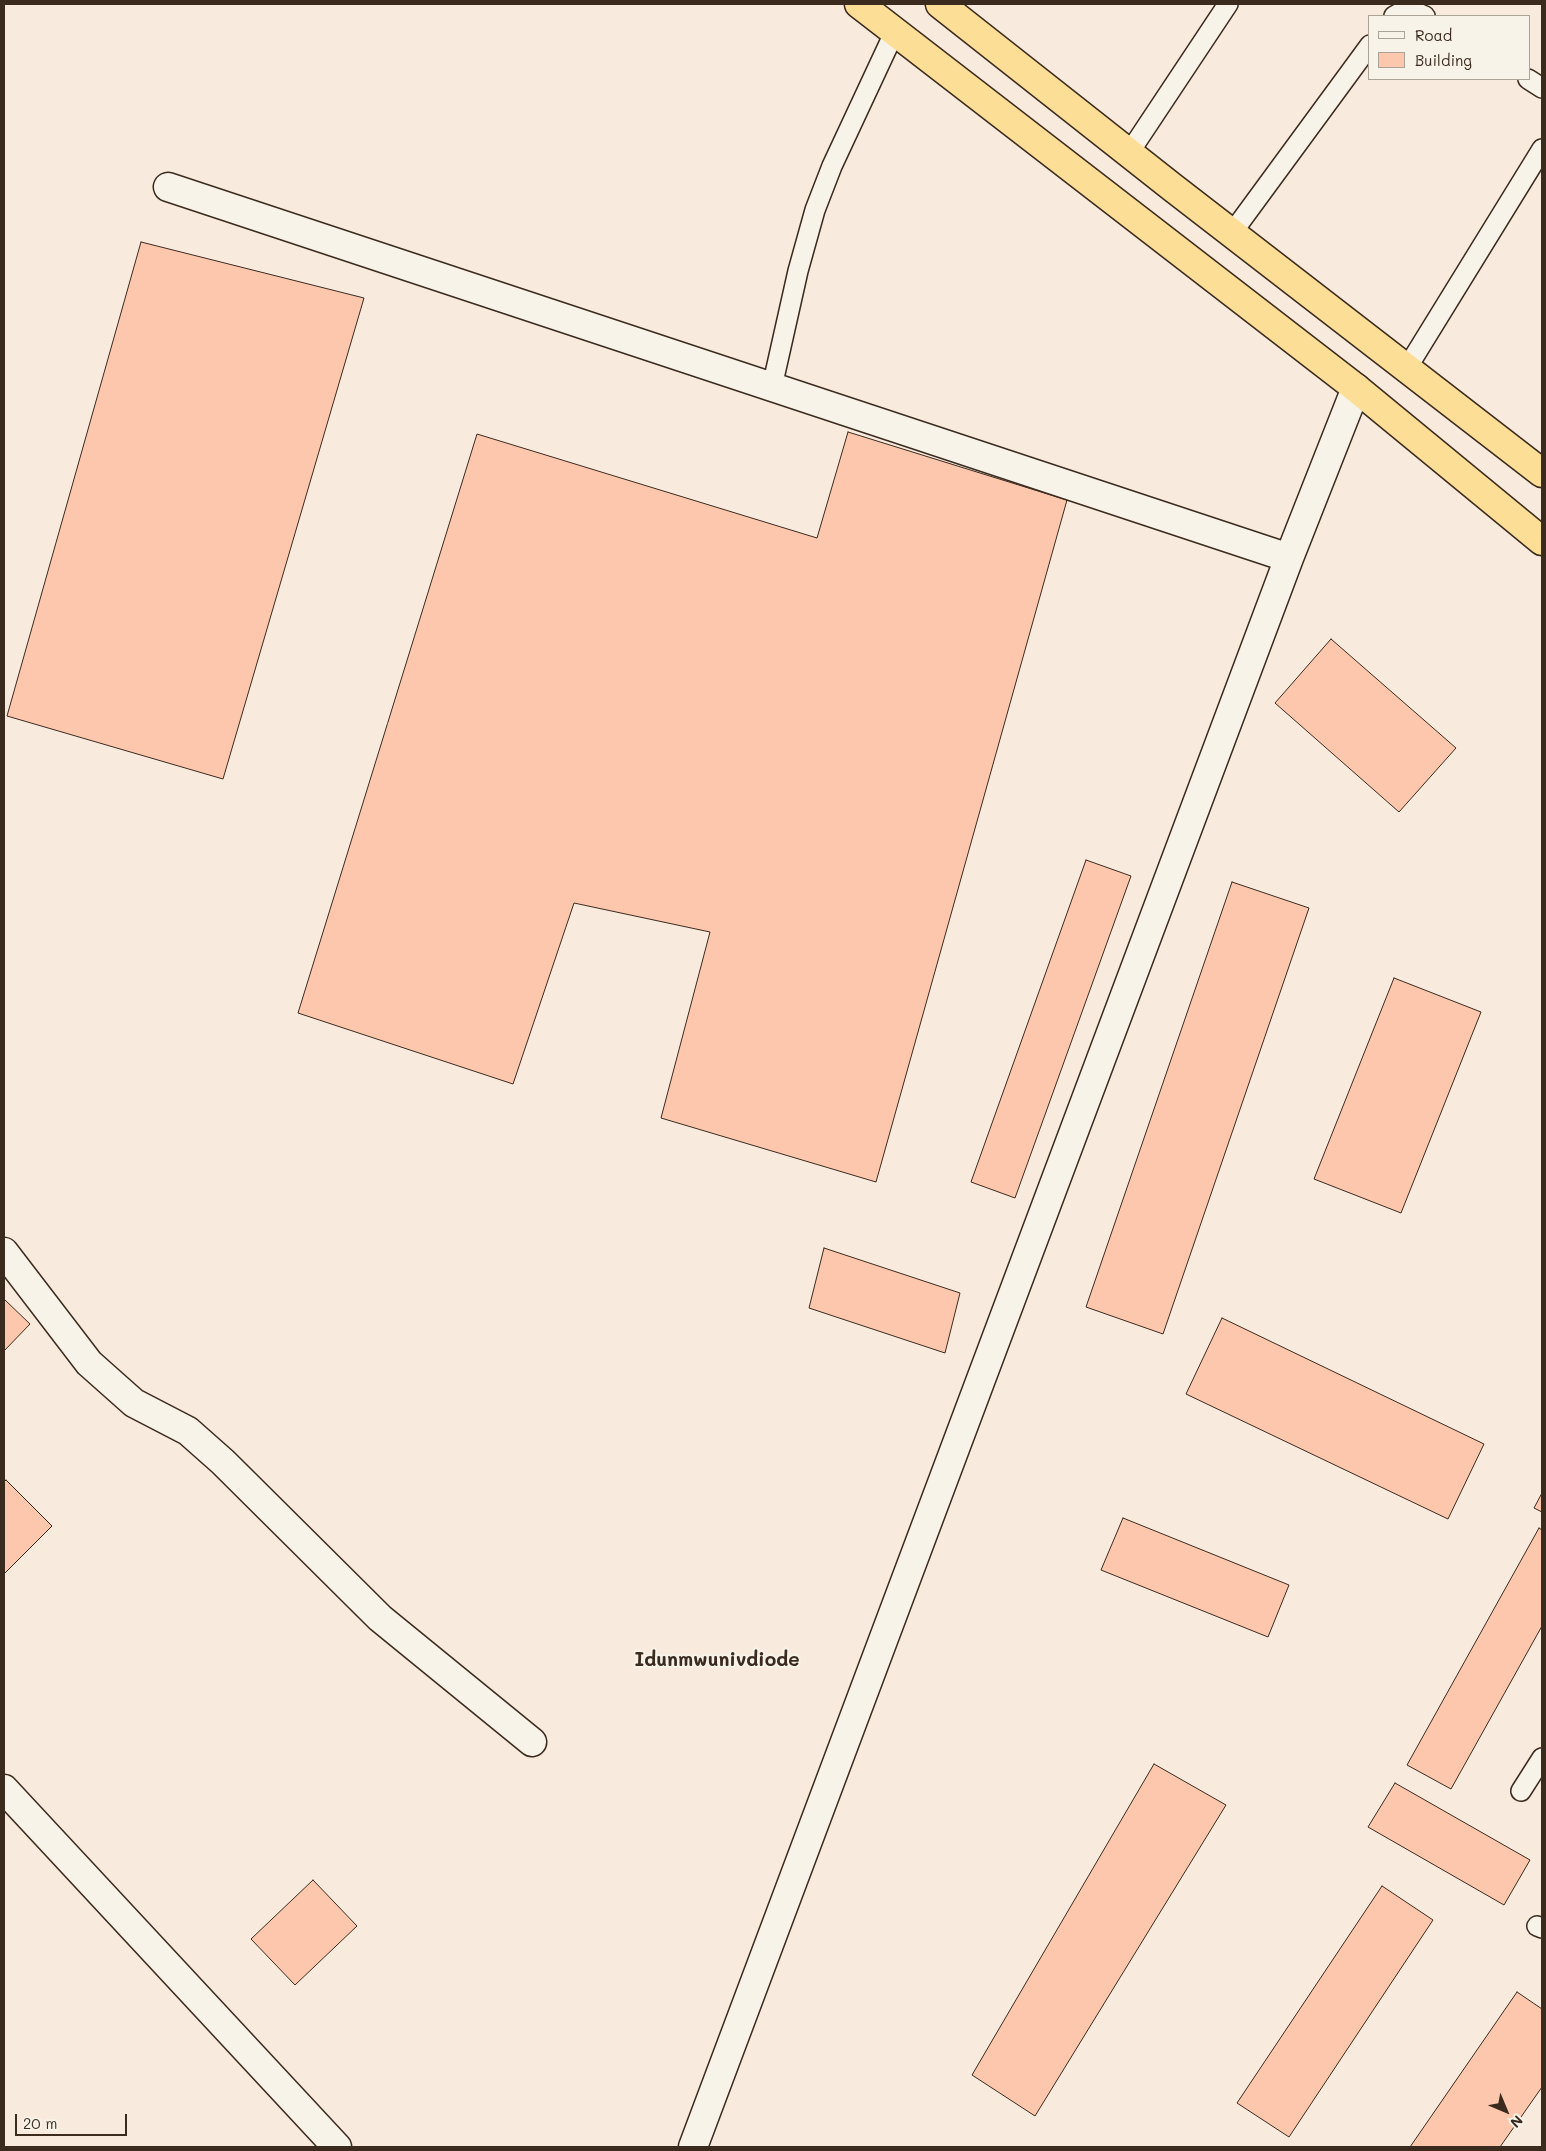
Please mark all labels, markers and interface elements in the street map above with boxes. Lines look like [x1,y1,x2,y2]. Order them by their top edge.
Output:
legend [1368,15,1531,80]
text: Road [1415,25,1452,45]
text: Building [1415,50,1472,70]
district label: Idunmwunivdiode [634,1649,800,1671]
north arrow [1481,2086,1531,2136]
scale bar [18,2104,130,2136]
text: N [1506,2111,1527,2132]
text: 20 m [23,2113,57,2133]

